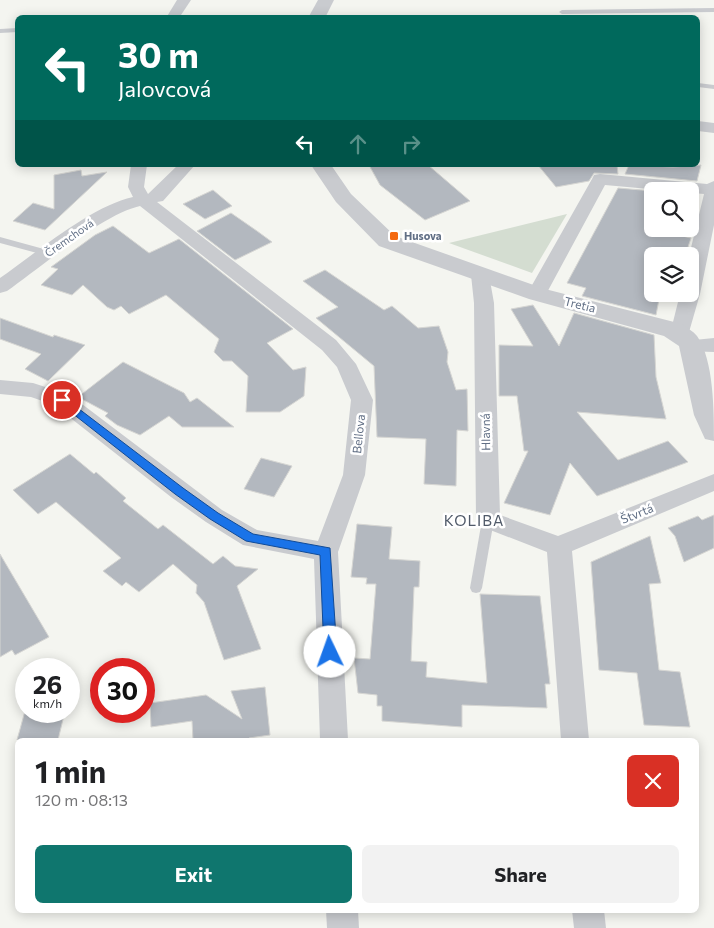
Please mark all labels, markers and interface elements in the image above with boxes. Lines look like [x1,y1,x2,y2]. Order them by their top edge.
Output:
text: 30 m [118,32,199,75]
icon: left [35,35,100,100]
text: Jalovcová [118,75,211,102]
icon: left [291,130,319,158]
icon: ahead [344,130,372,158]
icon: right [397,130,425,158]
map controls [644,182,699,302]
button: search [644,182,699,237]
street label: Čremchová [41,215,96,259]
place label: Husova [404,229,442,242]
marker: Husova [388,230,400,242]
button: layers [644,247,699,302]
street label: Tretia [563,293,597,315]
pin [41,379,83,421]
icon: arrive [48,386,76,414]
street label: Hlavná [478,413,492,451]
street label: Bellova [349,414,367,454]
street label: Štvrtá [618,500,655,526]
district label: KOLIBA [444,511,504,529]
position arrow [303,625,355,677]
speed limit sign: 30 [90,658,155,723]
text: 26 [33,669,62,699]
text: km/h [33,696,62,710]
text: 1 min [35,752,106,789]
button: close [627,755,679,807]
text: 120 m · 08:13 [35,790,128,809]
button: Exit [35,845,352,903]
button: Share [362,845,679,903]

